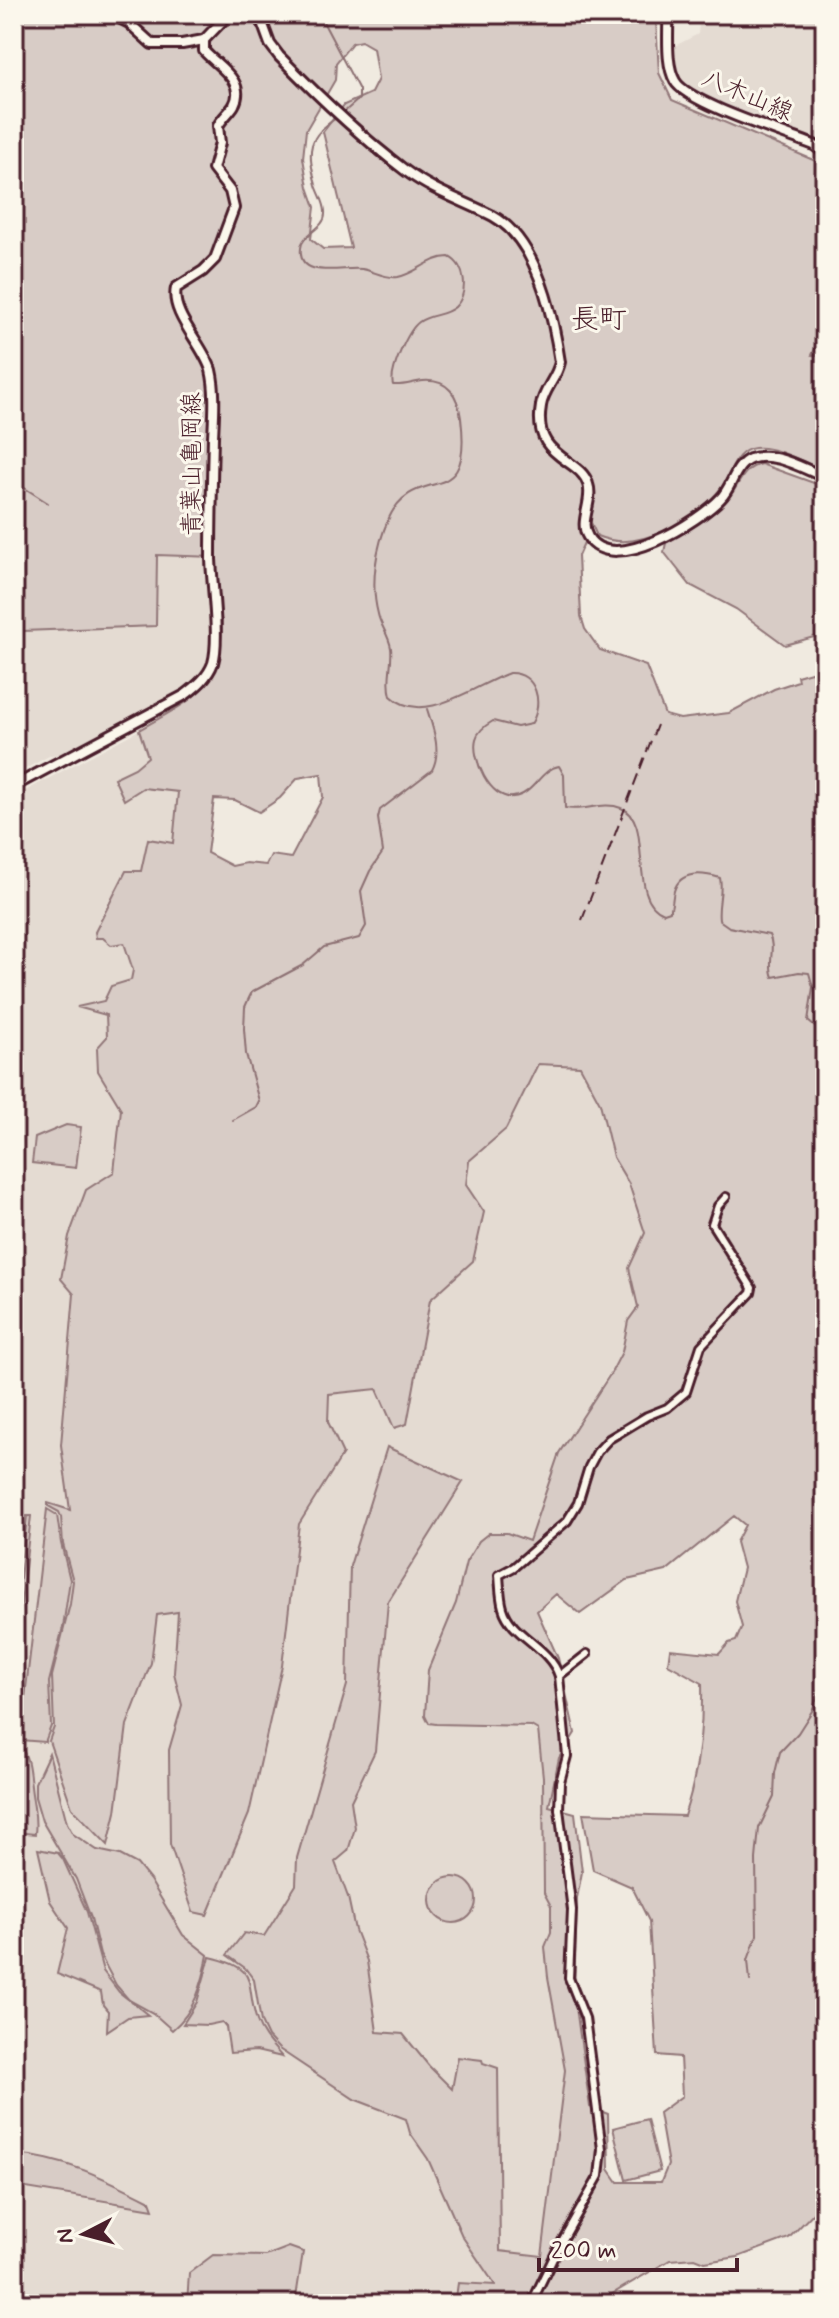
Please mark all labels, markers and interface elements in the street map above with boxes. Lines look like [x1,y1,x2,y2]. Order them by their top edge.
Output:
street label: 八木山線 [697,63,797,129]
district label: 長町 [571,302,627,339]
street label: 青葉山亀岡線 [177,392,208,536]
north arrow [44,2194,124,2274]
scale bar [539,2222,737,2272]
text: N [51,2227,81,2245]
text: 200 m [551,2236,617,2267]

